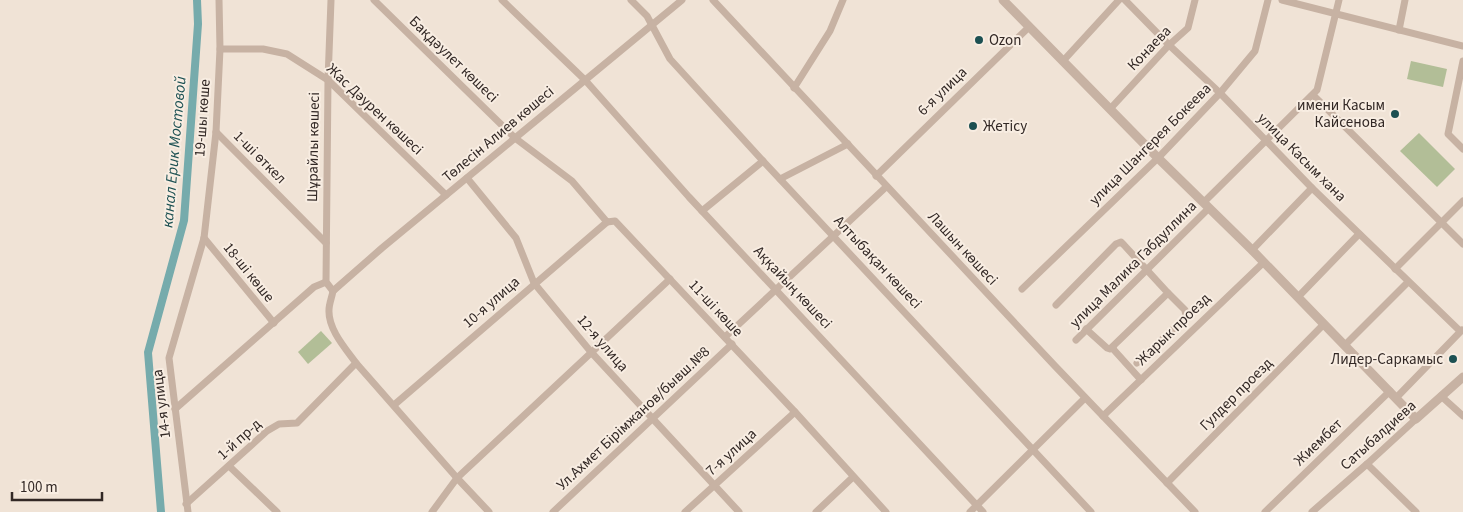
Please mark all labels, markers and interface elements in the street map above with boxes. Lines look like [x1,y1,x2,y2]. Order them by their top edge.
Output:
street label: Бақдәулет көшесi [404,11,503,107]
street label: Конаева [1123,21,1176,76]
place label: Ozon [989,30,1021,51]
marker: Ozon [973,34,985,46]
street label: Жас Дәурен көшесі [322,59,428,160]
street label: 6-я улица [913,62,972,120]
water label: канал Ерик Мостовой [156,75,192,229]
street label: 19-шы көше [189,78,216,158]
street label: улица Шангерея Бокеева [1085,79,1216,210]
street label: Төлесін Алиев көшесі [438,81,559,187]
street label: Шұрайлы көшесі [302,92,325,202]
place label: имени Касым Кайсенова [1297,95,1385,133]
street label: улица Касым хана [1252,108,1351,207]
marker: имени Касым Кайсенова [1389,108,1401,120]
place label: Жетісу [983,116,1027,137]
marker: Жетісу [967,120,979,132]
street label: 1-шi өткел [228,126,291,189]
street label: улица Малика Габдуллина [1065,196,1202,333]
street label: Лашын көшесі [923,207,1002,290]
street label: Алтыбақан көшесі [829,211,926,314]
street label: 18-ші көше [218,238,279,307]
street label: Аққайың көшесі [749,241,837,333]
street label: 10-я улица [458,272,524,333]
street label: 11-ші көше [684,275,748,342]
street label: Жарык проезд [1132,288,1215,370]
street label: 12-я улица [572,310,633,376]
street label: Ул.Ахмет Бірімжанов/бывш.№8 [552,342,715,495]
place label: Лидер-Саркамыс [1331,349,1443,370]
street label: Гулдер проезд [1195,353,1278,436]
marker: Лидер-Саркамыс [1447,353,1459,365]
street label: 14-я улица [147,368,176,440]
street label: Сатыбалдиева [1336,396,1421,475]
street label: 1-й пр-д [213,414,266,465]
street label: Жиембет [1289,414,1347,471]
street label: 7-я улица [701,424,761,481]
scale bar [12,470,102,502]
text: 100 m [20,477,58,498]

